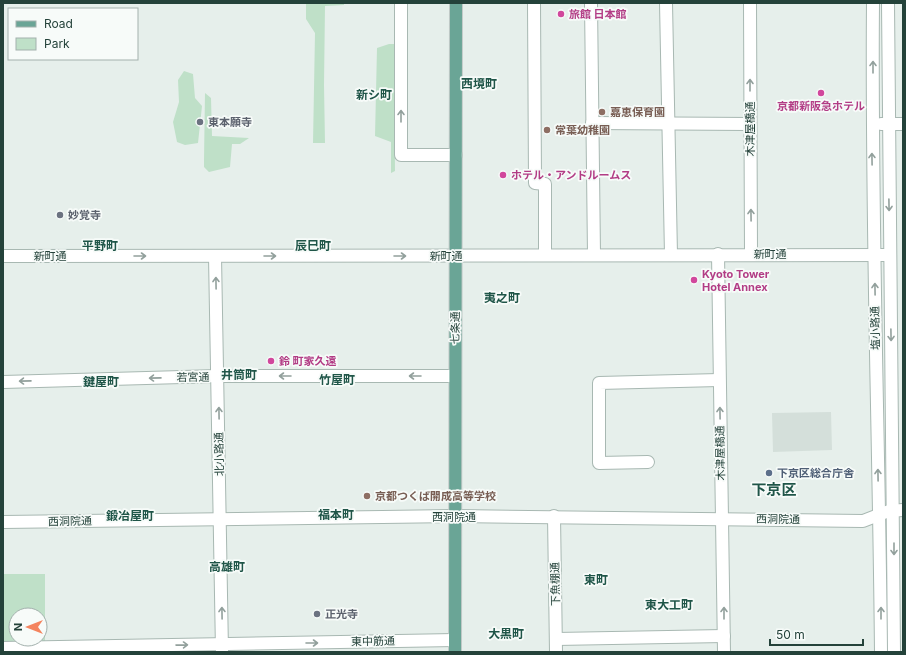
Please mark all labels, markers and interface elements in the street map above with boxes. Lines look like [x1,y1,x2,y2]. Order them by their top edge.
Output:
place label: 旅館 日本館 [569,7,627,21]
legend [8,8,138,60]
marker: 旅館 日本館 [556,9,566,19]
text: Road [44,16,73,31]
text: Park [44,36,70,51]
one-way arrow [869,61,877,74]
district label: 西境町 [461,76,497,91]
one-way arrow [746,79,754,92]
district label: 新シ町 [356,87,392,102]
marker: 京都新阪急ホテル [816,88,826,98]
place label: 京都新阪急ホテル [777,99,865,113]
street label: 木津屋橋通 [743,102,757,157]
place label: 嘉恵保育園 [610,105,665,119]
marker: 嘉恵保育園 [597,107,607,117]
one-way arrow [397,110,405,123]
place label: 東本願寺 [208,115,252,129]
marker: 東本願寺 [195,117,205,127]
place label: 常葉幼稚園 [555,123,610,137]
marker: 常葉幼稚園 [542,125,552,135]
one-way arrow [868,153,876,166]
place label: ホテル・アンドルームス [511,168,631,182]
marker: ホテル・アンドルームス [498,170,508,180]
one-way arrow [885,198,893,211]
place label: 妙覚寺 [68,208,101,222]
one-way arrow [747,209,755,222]
marker: 妙覚寺 [55,210,65,220]
district label: 平野町 [82,238,118,253]
district label: 辰巳町 [295,238,331,253]
street label: 新町通 [754,247,787,261]
street label: 新町通 [34,249,67,263]
street label: 新町通 [430,249,463,263]
one-way arrow [133,252,146,260]
one-way arrow [263,252,276,260]
one-way arrow [393,252,406,260]
place label: Kyoto Tower Hotel Annex [702,267,770,294]
marker: Kyoto Tower Hotel Annex [689,275,699,285]
one-way arrow [212,277,220,290]
one-way arrow [871,283,879,296]
district label: 夷之町 [484,290,520,305]
street label: 塩小路通 [868,306,882,350]
street label: 七条通 [448,311,462,345]
one-way arrow [887,328,895,341]
place label: 鈴 町家久遠 [279,354,337,368]
marker: 鈴 町家久遠 [266,356,276,366]
district label: 井筒町 [221,367,257,382]
street label: 若宮通 [176,370,210,384]
one-way arrow [279,372,292,380]
district label: 竹屋町 [319,372,355,387]
one-way arrow [409,372,422,380]
district label: 鍵屋町 [83,374,119,389]
one-way arrow [149,374,162,382]
one-way arrow [19,377,32,385]
one-way arrow [215,407,223,420]
one-way arrow [716,407,724,420]
street label: 木津屋橋通 [713,425,727,481]
street label: 北小路通 [212,432,226,476]
place label: 下京区総合庁舎 [777,466,855,480]
marker: 下京区総合庁舎 [764,468,774,478]
one-way arrow [874,469,882,482]
district label: 下京区 [751,480,797,499]
place label: 京都つくば開成高等学校 [375,489,496,503]
marker: 京都つくば開成高等学校 [362,491,372,501]
district label: 福本町 [318,507,354,522]
district label: 鍛冶屋町 [106,508,154,523]
street label: 西洞院通 [432,510,476,524]
street label: 西洞院通 [756,512,800,526]
street label: 西洞院通 [48,514,92,528]
one-way arrow [890,542,898,555]
district label: 高雄町 [209,559,245,574]
street label: 下魚棚通 [548,562,562,606]
district label: 東町 [584,572,608,587]
district label: 東大工町 [645,597,693,612]
north arrow [8,607,48,647]
one-way arrow [218,607,226,620]
place label: 正光寺 [325,607,358,621]
one-way arrow [720,607,728,620]
one-way arrow [877,607,885,620]
marker: 正光寺 [312,609,322,619]
scale bar [770,621,863,647]
text: N [11,623,25,631]
district label: 大黒町 [488,626,524,641]
text: 50 m [776,627,805,642]
street label: 東中筋通 [351,634,395,648]
one-way arrow [305,639,318,647]
one-way arrow [175,641,188,649]

